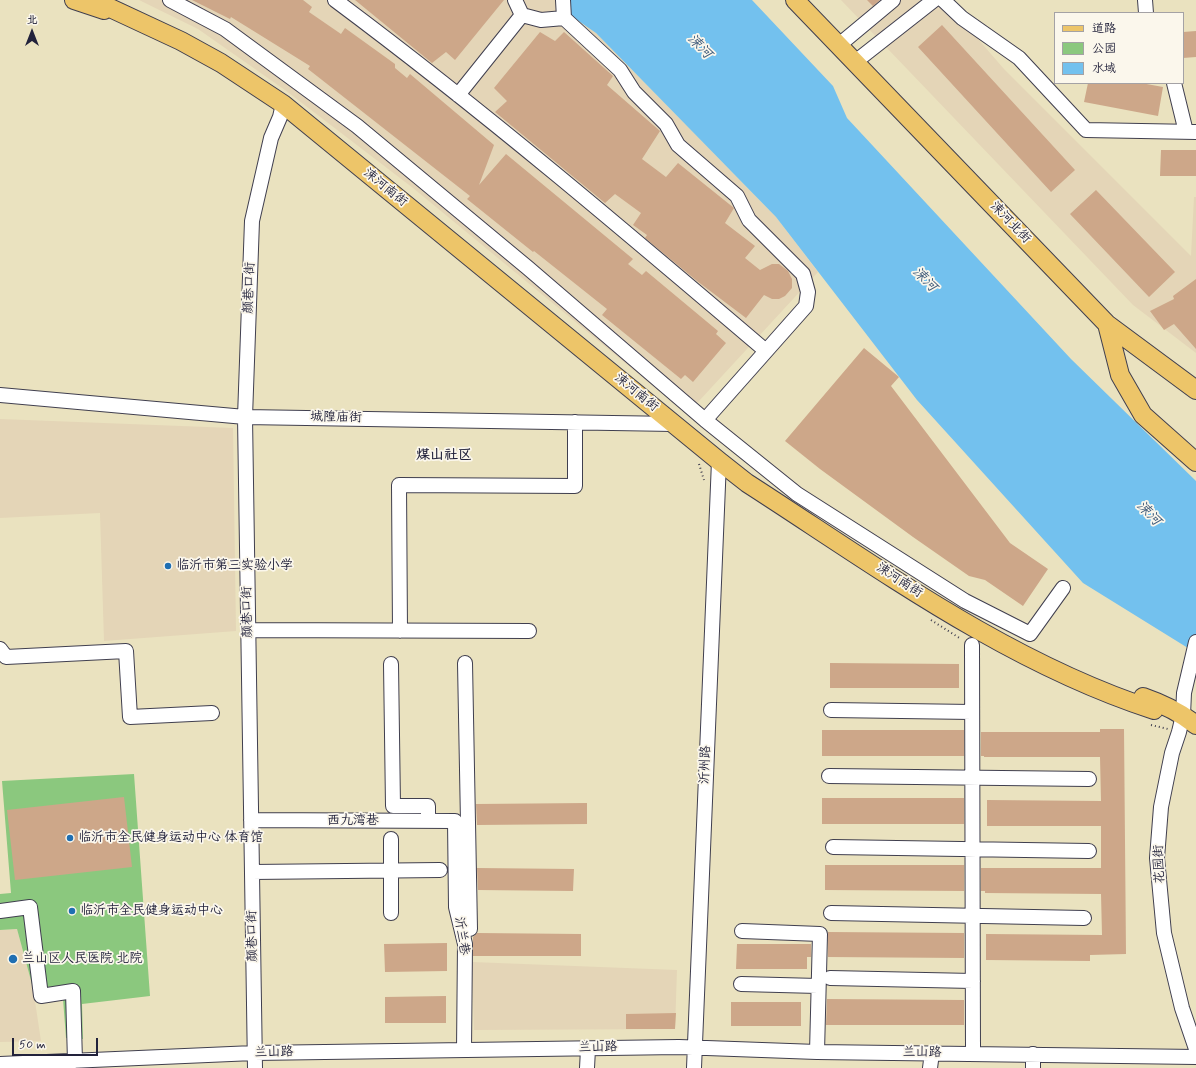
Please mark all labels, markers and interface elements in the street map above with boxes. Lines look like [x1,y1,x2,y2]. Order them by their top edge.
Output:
north arrow [12,12,52,52]
legend [1054,12,1184,84]
text: 北 [27,13,38,27]
text: 道路 [1092,21,1116,37]
water label: 涑河 [683,31,715,63]
text: 公园 [1092,41,1116,57]
text: 水域 [1092,61,1116,77]
street label: 涑河南街 [360,166,410,210]
street label: 涑河北街 [986,199,1034,247]
street label: 颜巷口街 [241,262,259,314]
water label: 涑河 [908,264,940,296]
street label: 涑河南街 [611,371,661,415]
street label: 城隍庙街 [310,410,362,426]
district label: 煤山社区 [416,448,472,464]
water label: 涑河 [1132,498,1164,530]
place label: 临沂市第三实验小学 [176,558,293,574]
street label: 涑河南街 [873,560,925,602]
marker: 临沂市第三实验小学 [163,561,173,571]
street label: 颜巷口街 [240,586,256,638]
street label: 沂州路 [698,745,714,785]
street label: 西九湾巷 [327,813,379,829]
place label: 临沂市全民健身运动中心 体育馆 [78,830,264,846]
marker: 临沂市全民健身运动中心 体育馆 [65,833,75,843]
street label: 花园街 [1152,844,1168,884]
place label: 临沂市全民健身运动中心 [80,903,223,919]
marker: 临沂市全民健身运动中心 [67,906,77,916]
street label: 颜巷口街 [245,910,261,962]
street label: 沂兰巷 [450,916,472,956]
place label: 兰山区人民医院 北院 [22,951,143,967]
marker: 兰山区人民医院 北院 [7,953,19,965]
scale bar [14,1030,100,1056]
text: 50 m [19,1037,46,1053]
street label: 兰山路 [578,1040,618,1056]
street label: 兰山路 [254,1045,294,1061]
street label: 兰山路 [902,1045,942,1061]

